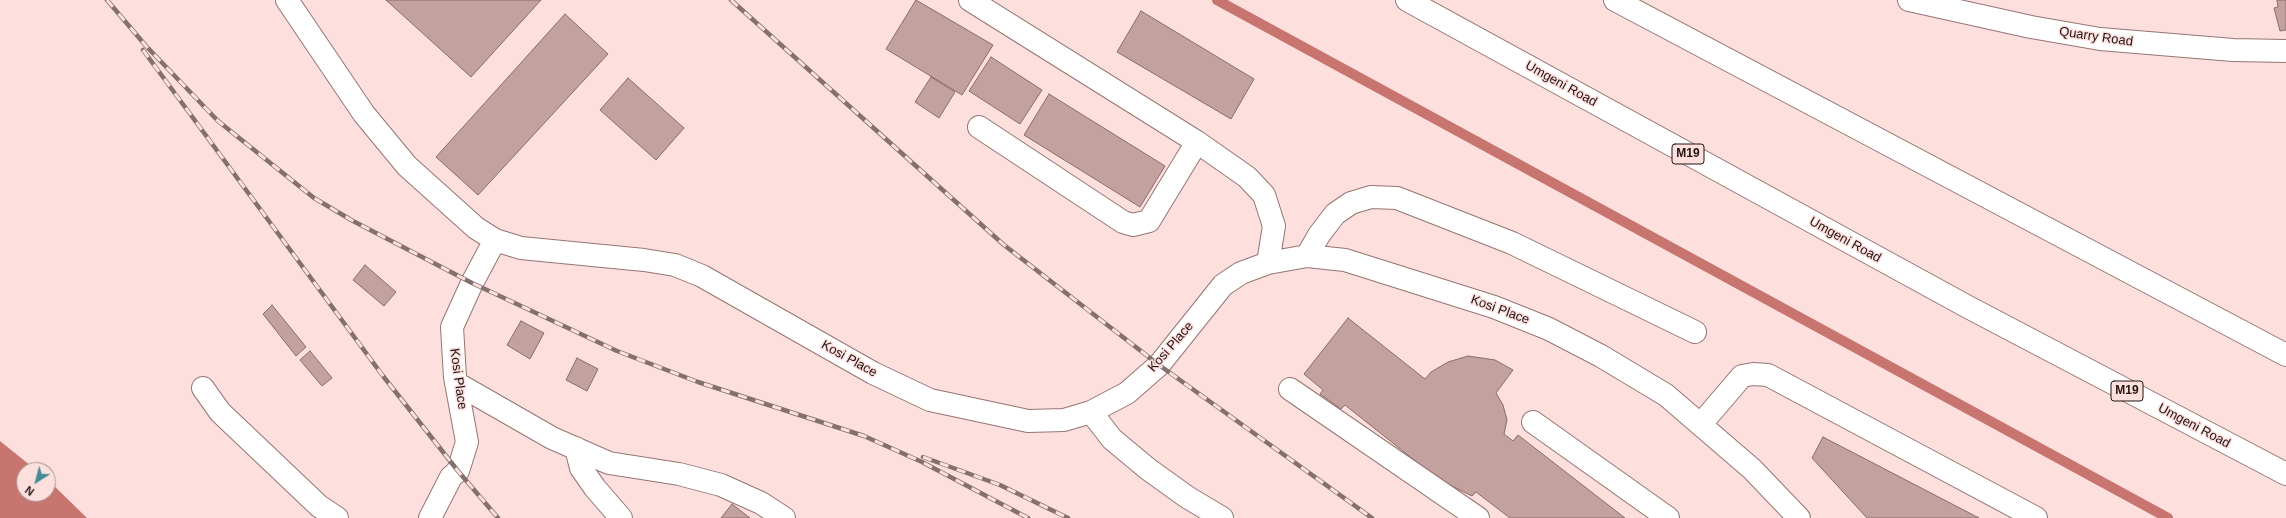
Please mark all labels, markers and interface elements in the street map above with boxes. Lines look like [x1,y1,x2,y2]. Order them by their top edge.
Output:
street label: Quarry Road [2058,24,2134,50]
street label: Umgeni Road [1522,58,1600,110]
road number: M19 [1672,144,1704,164]
street label: Umgeni Road [1806,214,1884,266]
street label: Kosi Place [1468,292,1532,328]
street label: Kosi Place [1145,319,1197,375]
street label: Kosi Place [818,337,880,381]
street label: Kosi Place [446,348,470,410]
road number: M19 [2111,381,2143,401]
street label: Umgeni Road [2155,400,2233,452]
north arrow [16,462,56,502]
text: N [23,484,36,498]

